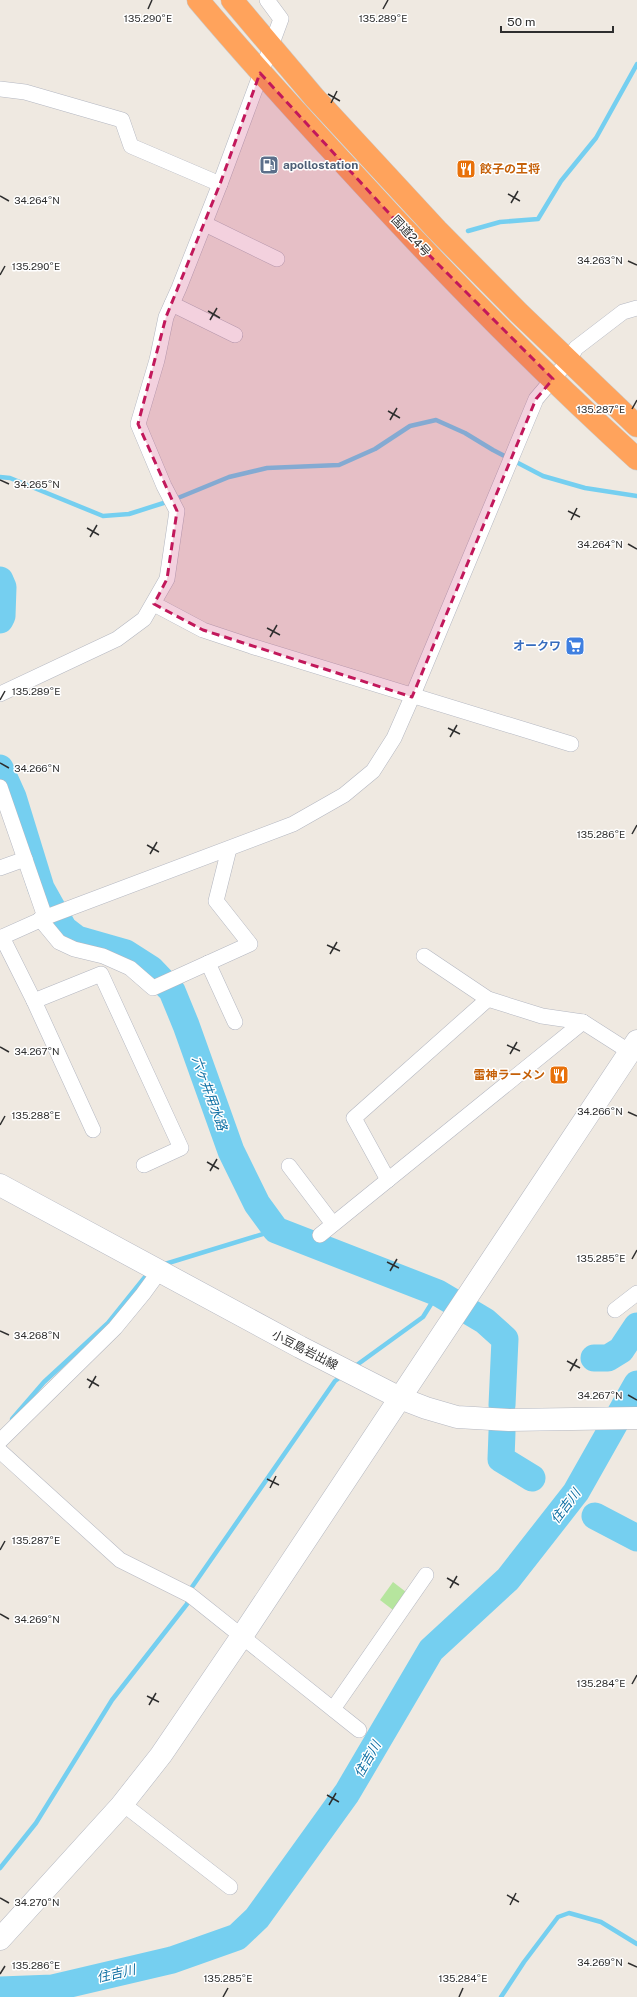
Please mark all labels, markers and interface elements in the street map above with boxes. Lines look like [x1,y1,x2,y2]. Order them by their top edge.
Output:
scale bar [501,8,613,34]
text: 135.290°E [124,12,172,24]
text: 135.289°E [359,12,407,24]
text: 50 m [507,15,535,29]
fuel station icon: apollostation [258,154,280,176]
place label: apollostation [283,158,358,172]
restaurant icon: 餃子の王将 [455,158,477,180]
place label: 餃子の王将 [479,162,540,176]
text: 34.264°N [14,194,60,206]
street label: 国道24号 [389,213,433,259]
text: 34.263°N [577,254,623,266]
text: 135.290°E [12,260,60,272]
text: 135.287°E [577,403,625,415]
text: 34.265°N [14,478,60,490]
text: 34.264°N [577,538,623,550]
supermarket icon: オークワ [564,635,586,657]
place label: オークワ [513,639,561,653]
text: 135.289°E [12,685,60,697]
text: 34.266°N [14,762,60,774]
text: 135.286°E [577,828,625,840]
text: 34.267°N [14,1045,60,1057]
water label: 六ヶ井用水路 [189,1054,230,1133]
restaurant icon: 雷神ラーメン [548,1064,570,1086]
place label: 雷神ラーメン [473,1068,545,1082]
text: 34.266°N [577,1105,623,1117]
text: 135.288°E [12,1109,60,1121]
text: 135.285°E [577,1252,625,1264]
street label: 小豆島岩出線 [270,1327,340,1373]
text: 34.268°N [14,1329,60,1341]
text: 34.267°N [577,1389,623,1401]
water label: 住吉川 [548,1485,584,1526]
text: 135.287°E [12,1534,60,1546]
text: 34.269°N [14,1613,60,1625]
text: 135.284°E [577,1677,625,1689]
water label: 住吉川 [351,1737,385,1780]
text: 34.270°N [14,1896,60,1908]
text: 34.269°N [577,1956,623,1968]
text: 135.286°E [12,1959,60,1971]
water label: 住吉川 [95,1961,139,1985]
text: 135.285°E [204,1972,252,1984]
text: 135.284°E [439,1972,487,1984]

